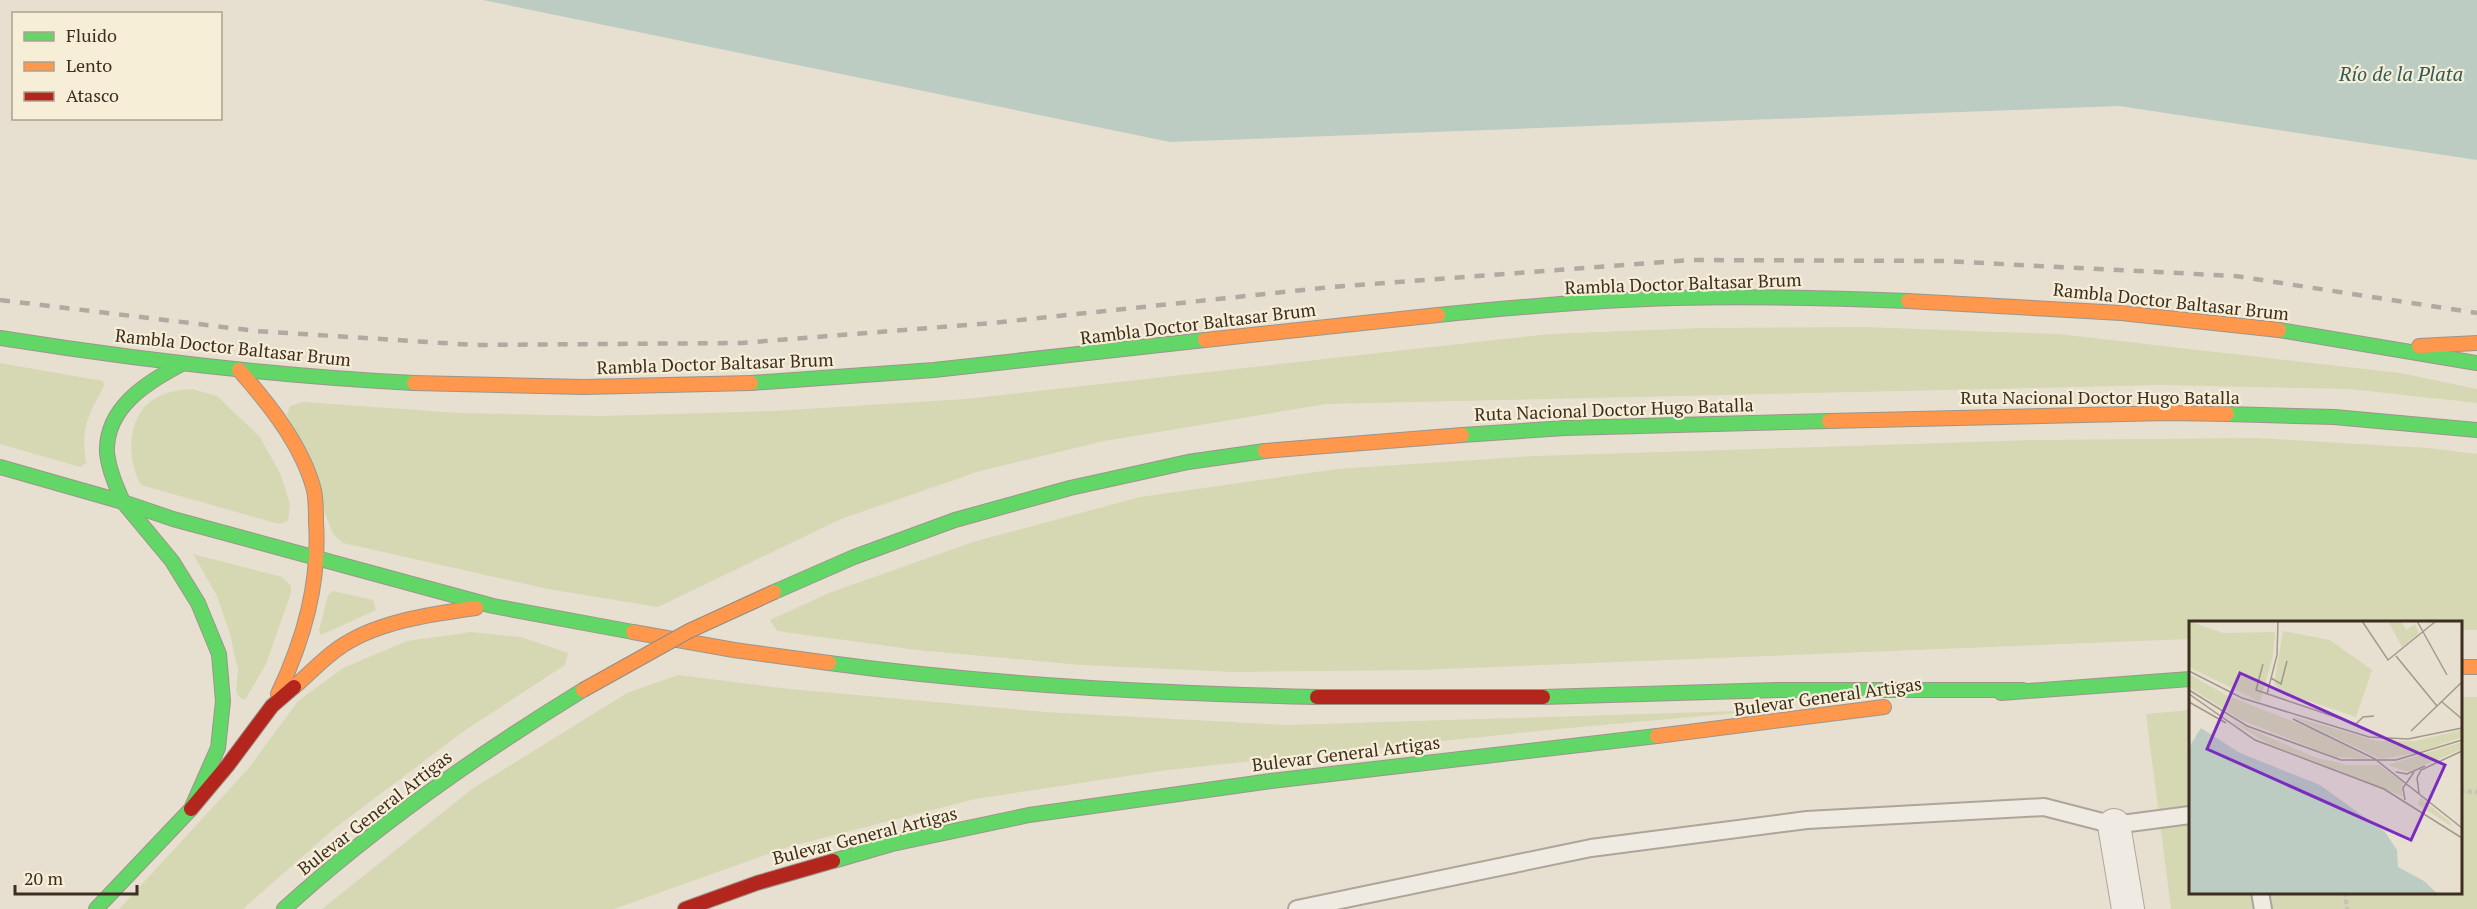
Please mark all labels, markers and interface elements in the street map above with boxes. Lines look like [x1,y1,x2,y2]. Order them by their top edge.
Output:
legend [12,12,222,120]
text: Fluido [66,23,117,47]
text: Lento [66,53,112,77]
water label: Río de la Plata [2338,60,2463,87]
text: Atasco [66,83,119,107]
street label: Rambla Doctor Baltasar Brum [1564,267,1802,299]
street label: Rambla Doctor Baltasar Brum [2052,277,2291,325]
street label: Rambla Doctor Baltasar Brum [1079,297,1317,349]
street label: Rambla Doctor Baltasar Brum [114,323,353,371]
street label: Rambla Doctor Baltasar Brum [596,347,834,379]
street label: Ruta Nacional Doctor Hugo Batalla [1960,385,2240,409]
street label: Ruta Nacional Doctor Hugo Batalla [1474,392,1754,426]
inset map [2189,621,2462,894]
street label: Bulevar General Artigas [1732,671,1923,721]
street label: Bulevar General Artigas [1250,730,1441,776]
street label: Bulevar General Artigas [292,744,456,880]
street label: Bulevar General Artigas [770,800,960,870]
scale bar [15,858,136,896]
text: 20 m [24,866,64,890]

